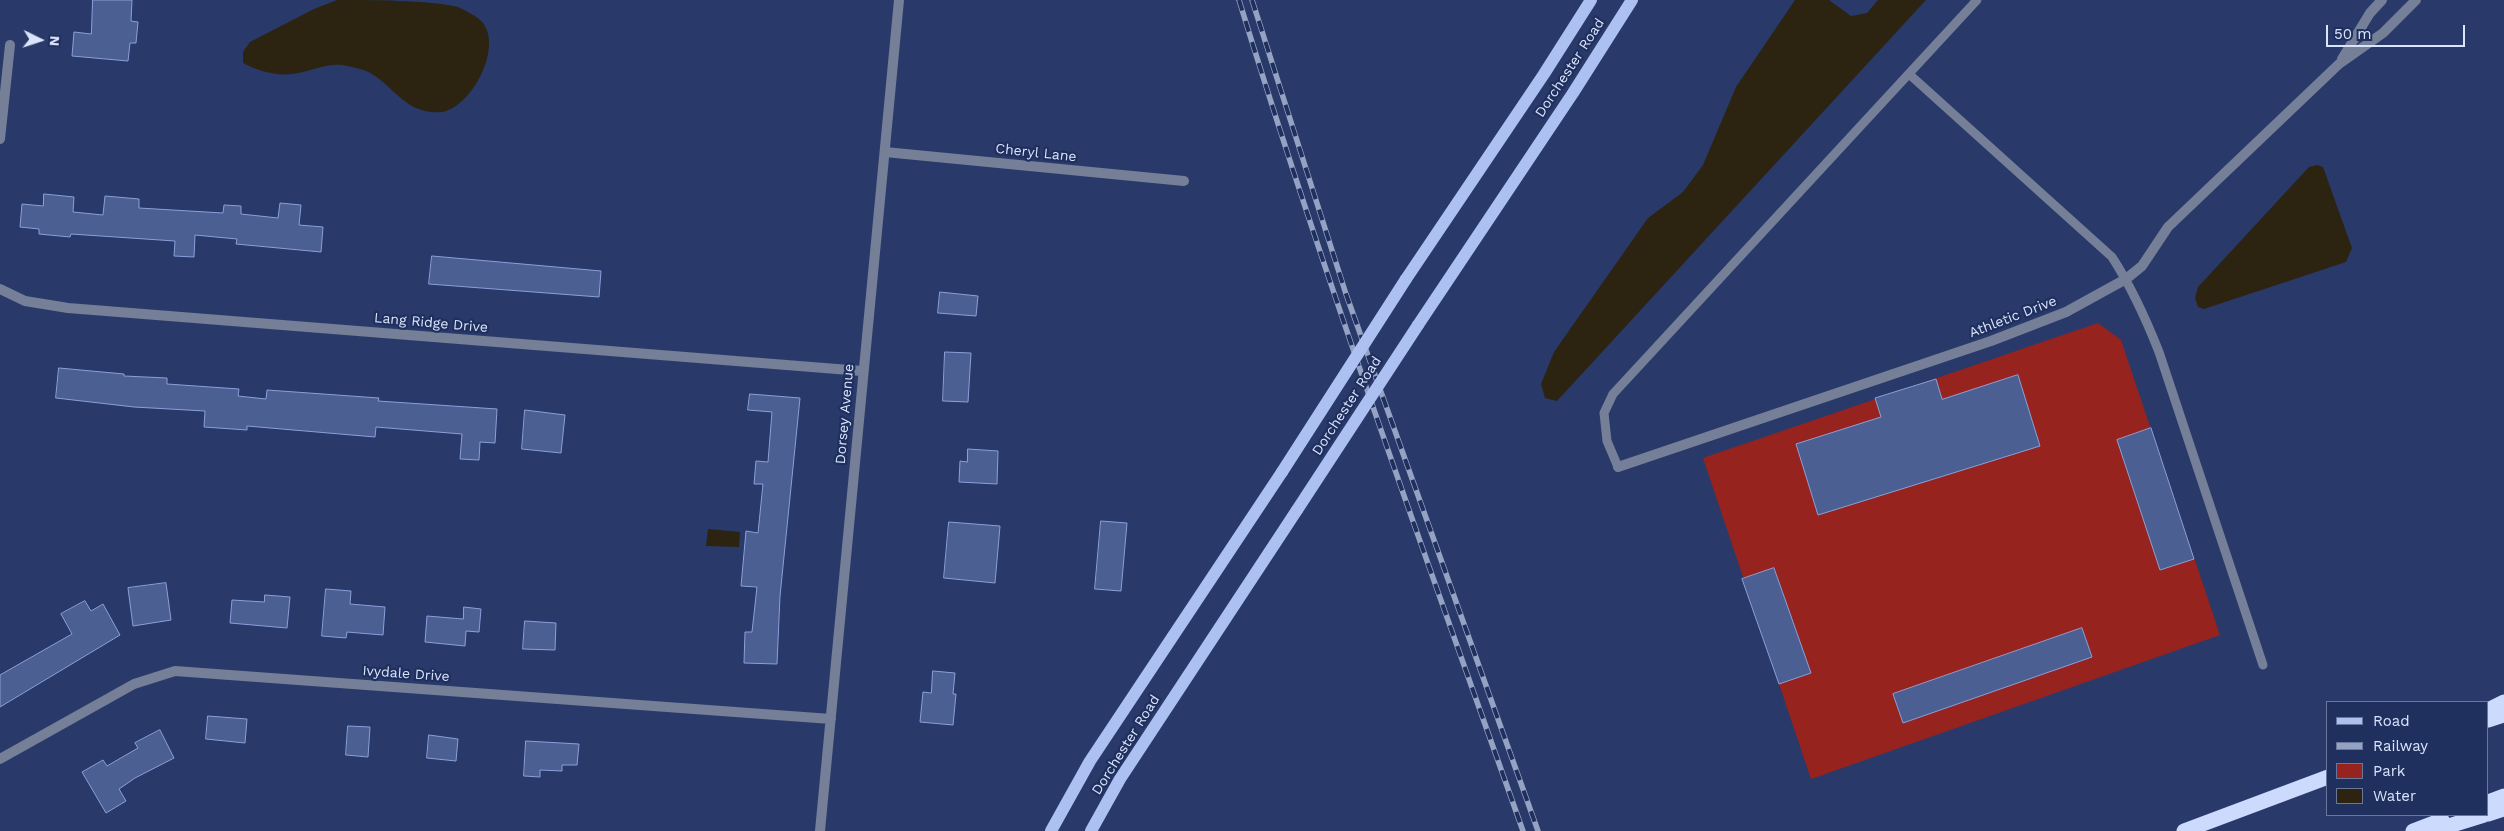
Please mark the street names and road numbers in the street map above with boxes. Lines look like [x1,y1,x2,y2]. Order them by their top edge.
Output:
street label: Dorchester Road [1532,15,1608,121]
street label: Cheryl Lane [995,140,1077,166]
street label: Athletic Drive [1967,293,2059,341]
street label: Lang Ridge Drive [373,310,489,336]
street label: Dorchester Road [1309,353,1385,459]
street label: Dorsey Avenue [832,363,858,465]
street label: Ivydale Drive [362,663,450,685]
street label: Dorchester Road [1089,692,1163,798]

